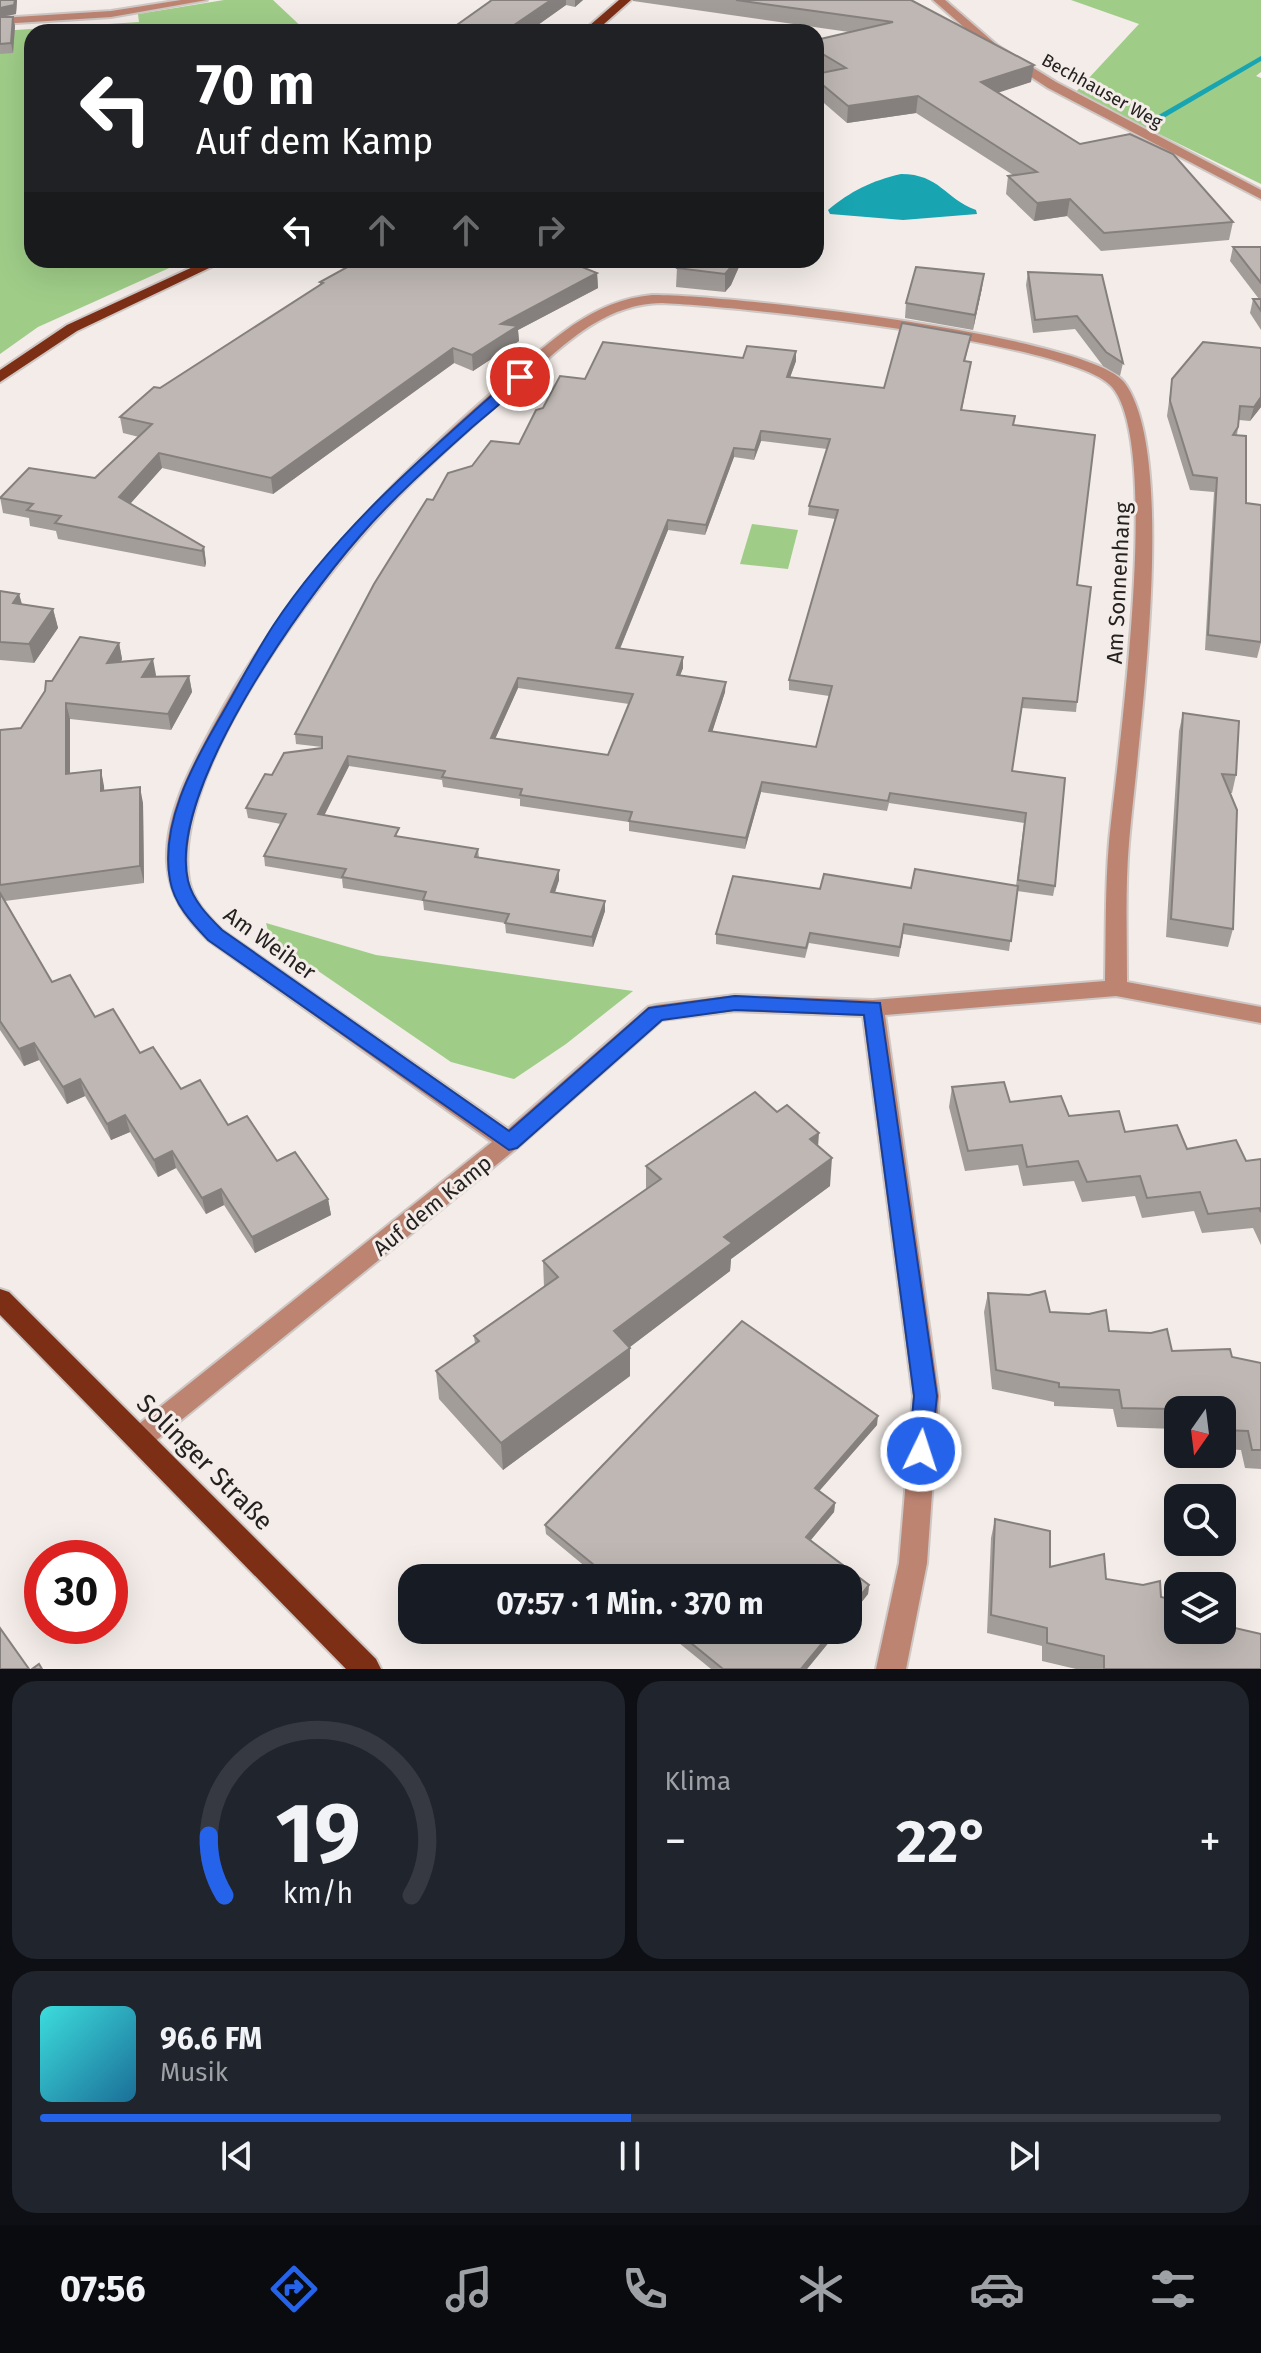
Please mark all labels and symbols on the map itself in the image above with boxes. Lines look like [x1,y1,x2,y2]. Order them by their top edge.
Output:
street label: Bechhauser Weg [1038,49,1167,134]
pin [486,343,554,411]
street label: Am Sonnenhang [1101,501,1136,665]
street label: Am Weiher [219,901,321,986]
street label: Auf dem Kamp [367,1149,497,1262]
street label: Solinger Straße [130,1388,279,1537]
north arrow [1164,1396,1236,1468]
position arrow [879,1409,963,1493]
speed limit sign: 30 [24,1540,128,1644]

